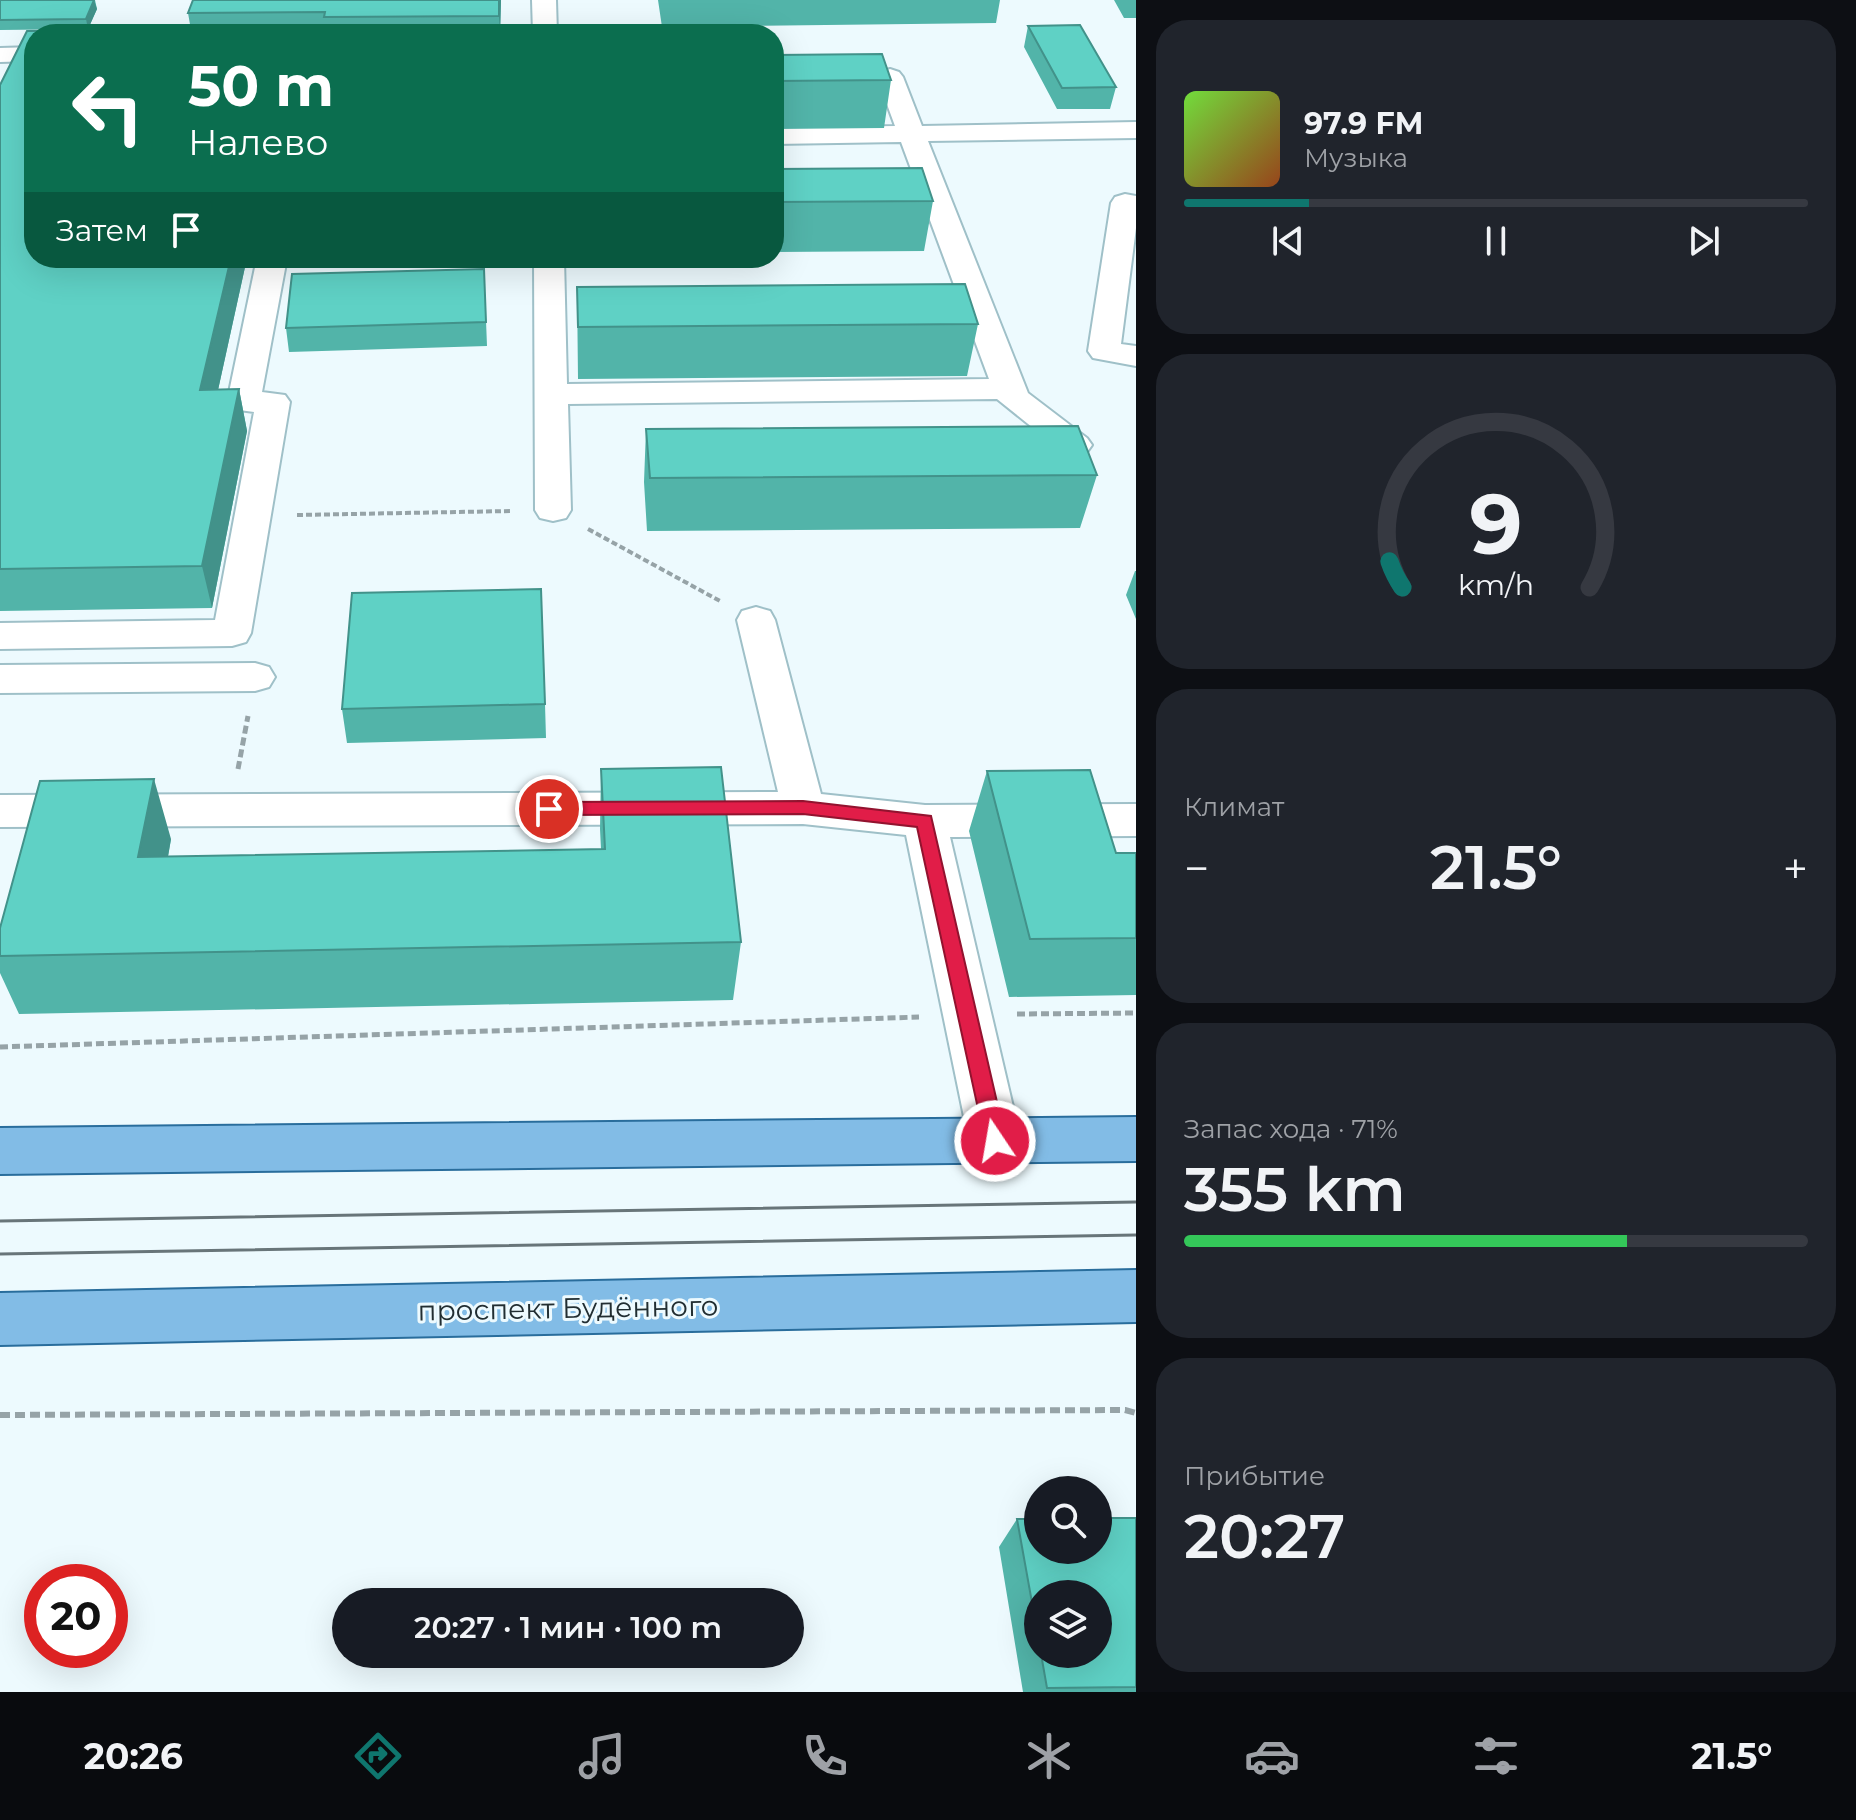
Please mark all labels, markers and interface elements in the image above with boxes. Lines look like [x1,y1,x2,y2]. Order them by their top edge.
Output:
text: 50 m [188,52,334,120]
icon: left [56,56,160,160]
text: 97.9 FM [1304,105,1423,142]
text: Налево [188,120,328,164]
text: Музыка [1304,142,1408,174]
icon: arrive [164,208,208,252]
text: Затем [56,212,148,249]
icon: previous [1266,219,1310,263]
icon: pause [1474,219,1518,263]
icon: next [1682,219,1726,263]
text: 9 [1470,472,1523,574]
text: km/h [1458,567,1534,602]
pin [515,775,583,843]
icon: arrive [527,787,571,831]
text: Климат [1184,791,1284,823]
text: 21.5° [1430,831,1562,904]
text: − [1184,841,1209,895]
text: + [1783,841,1808,895]
position arrow [953,1099,1037,1183]
text: Запас хода · 71% [1184,1113,1398,1145]
text: 355 km [1184,1153,1406,1226]
street label: проспект Будённого [417,1288,719,1328]
text: Прибытие [1184,1460,1325,1492]
map controls [1024,1476,1112,1668]
button: search [1024,1476,1112,1564]
text: 20:27 [1184,1500,1345,1573]
speed limit sign: 20 [24,1564,128,1668]
button: layers [1024,1580,1112,1668]
text: 20:27 · 1 мин · 100 m [414,1609,722,1646]
icon: directions [350,1728,406,1784]
icon: music [574,1728,630,1784]
icon: phone [797,1728,853,1784]
icon: climate [1021,1728,1077,1784]
icon: car [1244,1728,1300,1784]
icon: filters [1468,1728,1524,1784]
text: 20:26 [84,1734,183,1778]
text: 21.5° [1691,1734,1772,1778]

